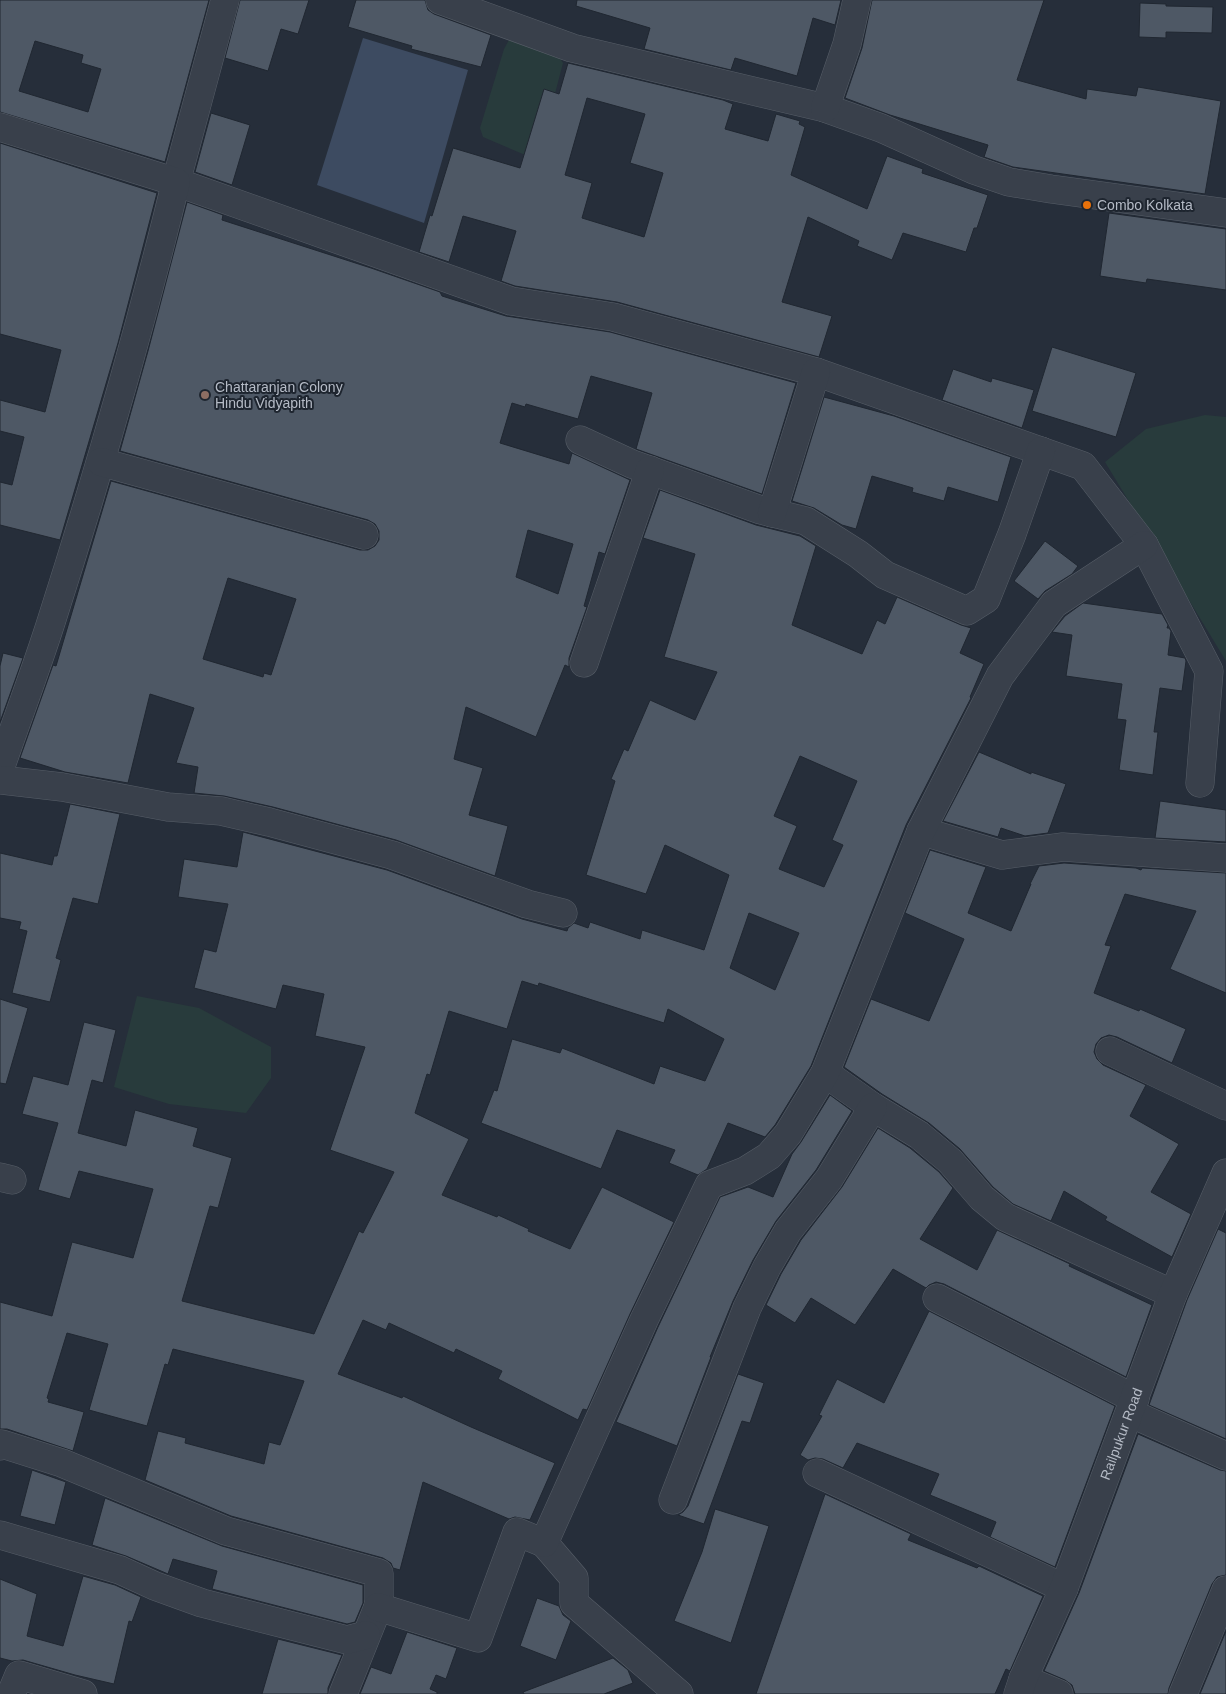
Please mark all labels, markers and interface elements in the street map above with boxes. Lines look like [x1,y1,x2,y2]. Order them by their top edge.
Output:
place label: Combo Kolkata [1097,197,1193,213]
marker: Combo Kolkata [1081,199,1093,211]
place label: Chattaranjan Colony Hindu Vidyapith [215,379,343,411]
marker: Chattaranjan Colony Hindu Vidyapith [199,389,211,401]
street label: Railpukur Road [1097,1386,1145,1482]

